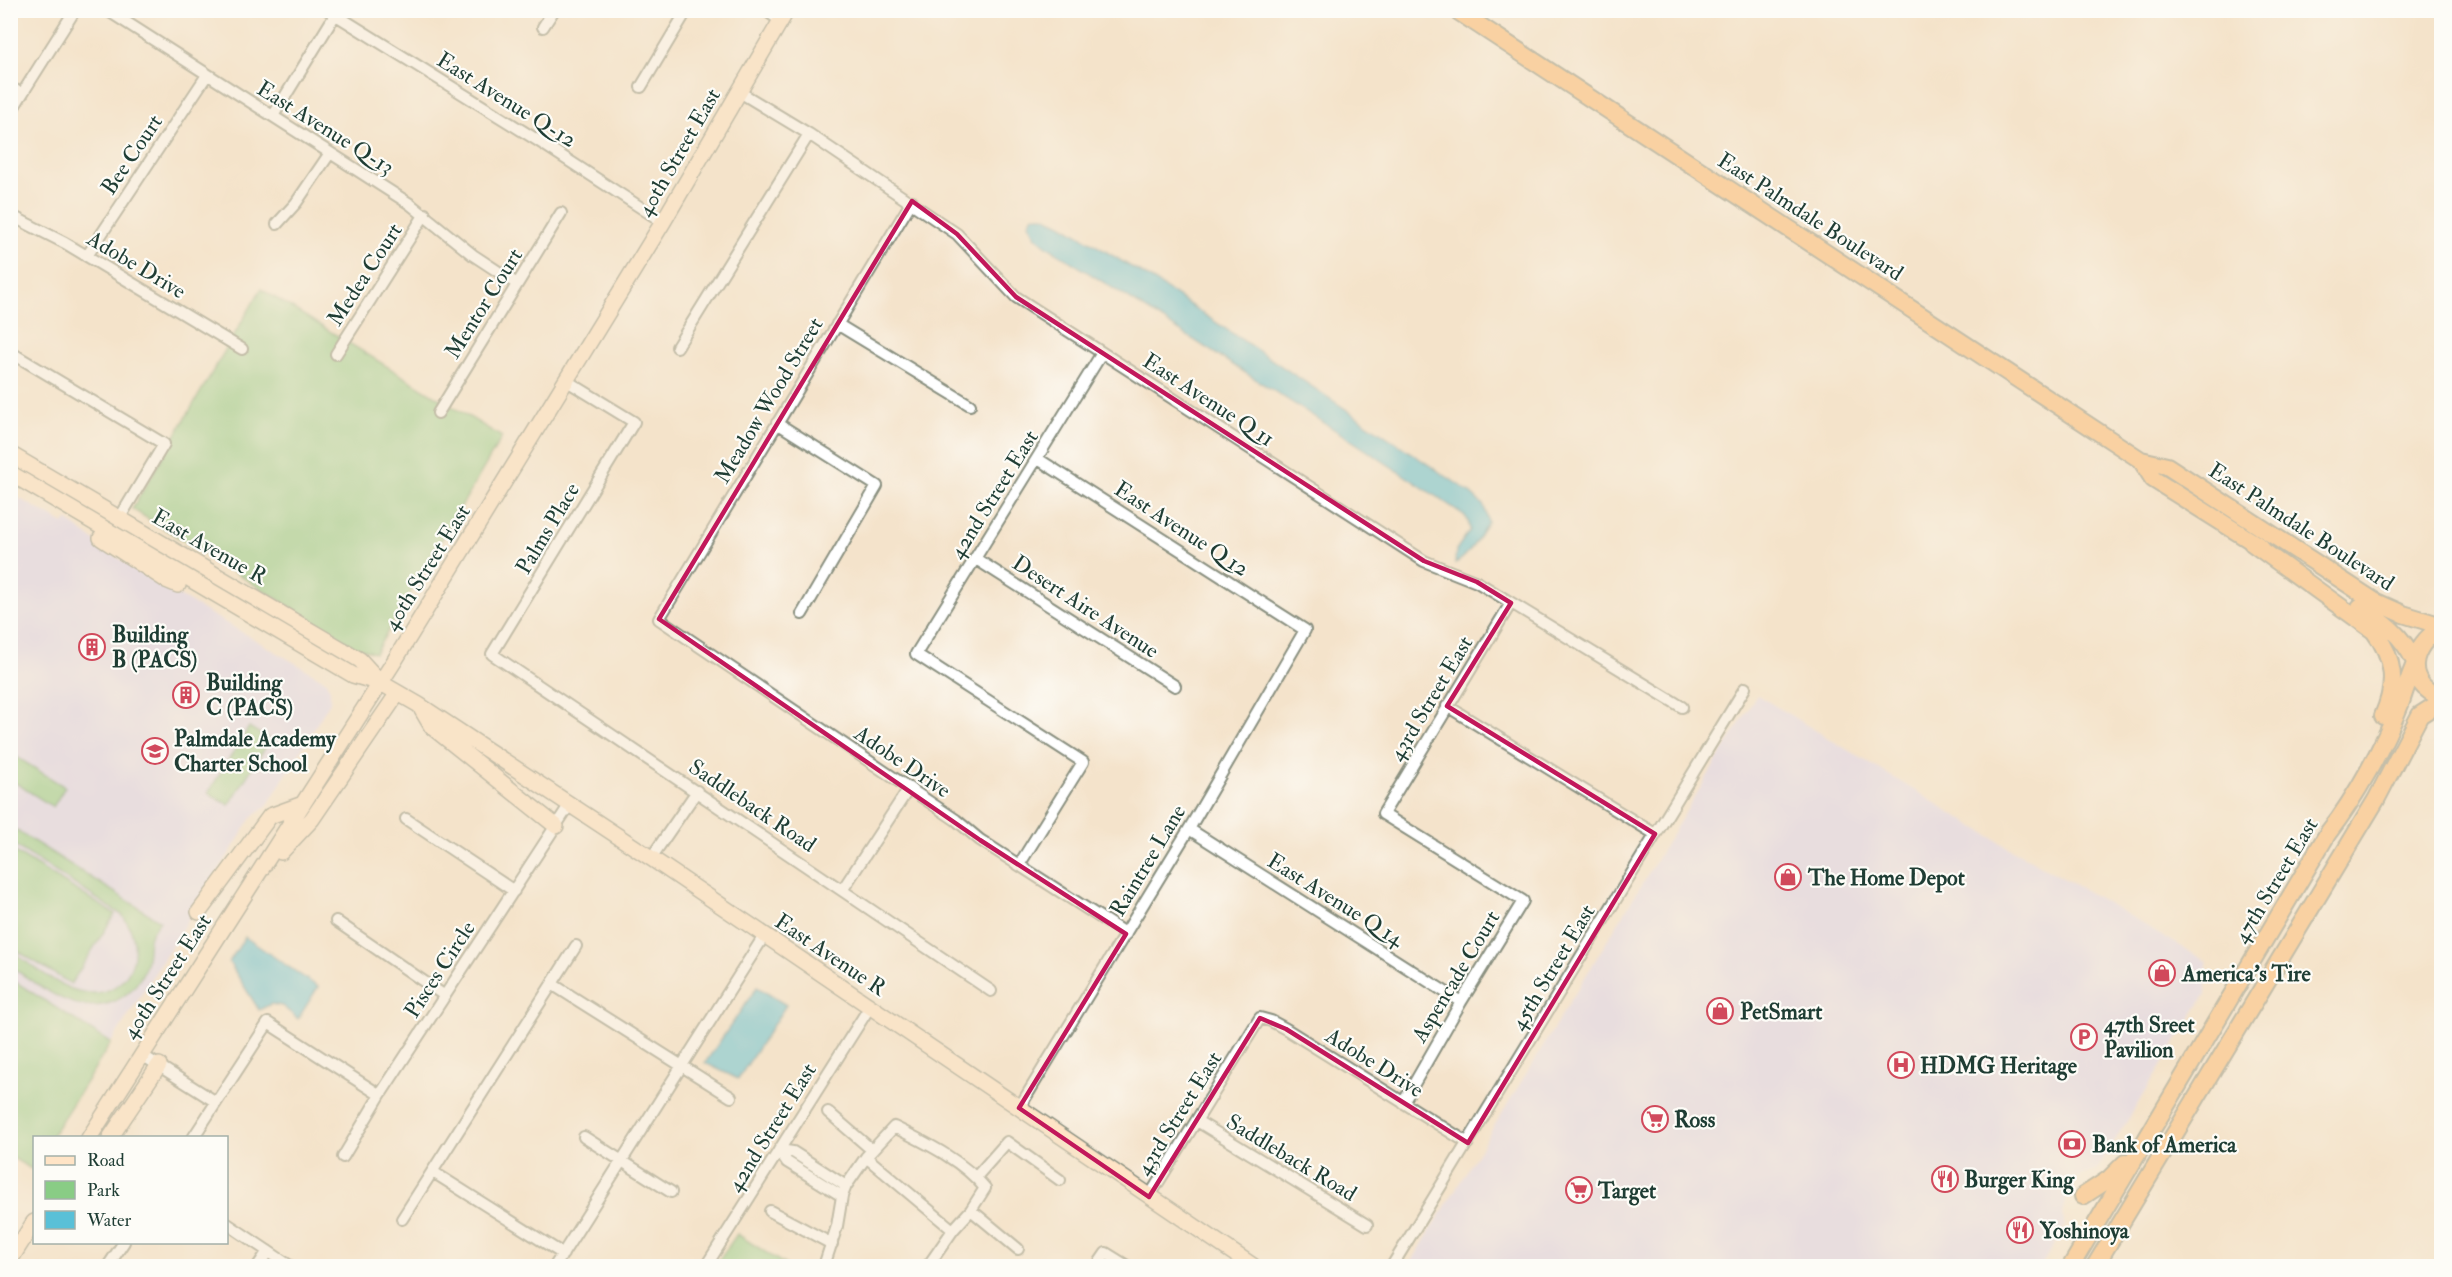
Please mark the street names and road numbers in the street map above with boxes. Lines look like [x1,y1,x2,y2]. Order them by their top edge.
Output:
street label: East Avenue Q-12 [431,46,581,154]
street label: East Avenue Q-13 [252,74,399,181]
street label: 40th Street East [631,83,727,222]
street label: Bee Court [95,109,169,200]
street label: East Palmdale Boulevard [1712,146,1909,287]
street label: Medea Court [321,218,409,331]
street label: Adobe Drive [81,224,191,305]
street label: Mentor Court [439,243,529,364]
street label: Meadow Wood Street [708,312,829,489]
street label: East Avenue Q 11 [1137,347,1280,453]
street label: 42nd Street East [943,425,1045,564]
street label: East Palmdale Boulevard [2203,456,2400,597]
street label: East Avenue Q 12 [1109,475,1254,583]
street label: Palms Place [510,478,586,579]
street label: 40th Street East [377,499,477,636]
street label: East Avenue R [147,503,273,592]
street label: Desert Aire Avenue [1007,549,1164,665]
street label: 43rd Street East [1383,631,1479,766]
street label: Adobe Drive [848,719,956,804]
street label: Saddleback Road [683,753,822,859]
street label: Raintree Lane [1103,799,1192,922]
street label: 47th Street East [2227,812,2324,949]
street label: East Avenue Q 14 [1262,847,1410,953]
street label: 45th Street East [1504,899,1601,1036]
street label: Aspencade Court [1405,905,1507,1049]
street label: East Avenue R [769,907,892,1003]
street label: 40th Street East [116,909,218,1044]
street label: Pisces Circle [398,916,482,1023]
street label: Adobe Drive [1319,1021,1429,1104]
street label: 43rd Street East [1130,1046,1228,1181]
street label: 42nd Street East [721,1058,823,1197]
street label: Saddleback Road [1221,1108,1362,1208]

